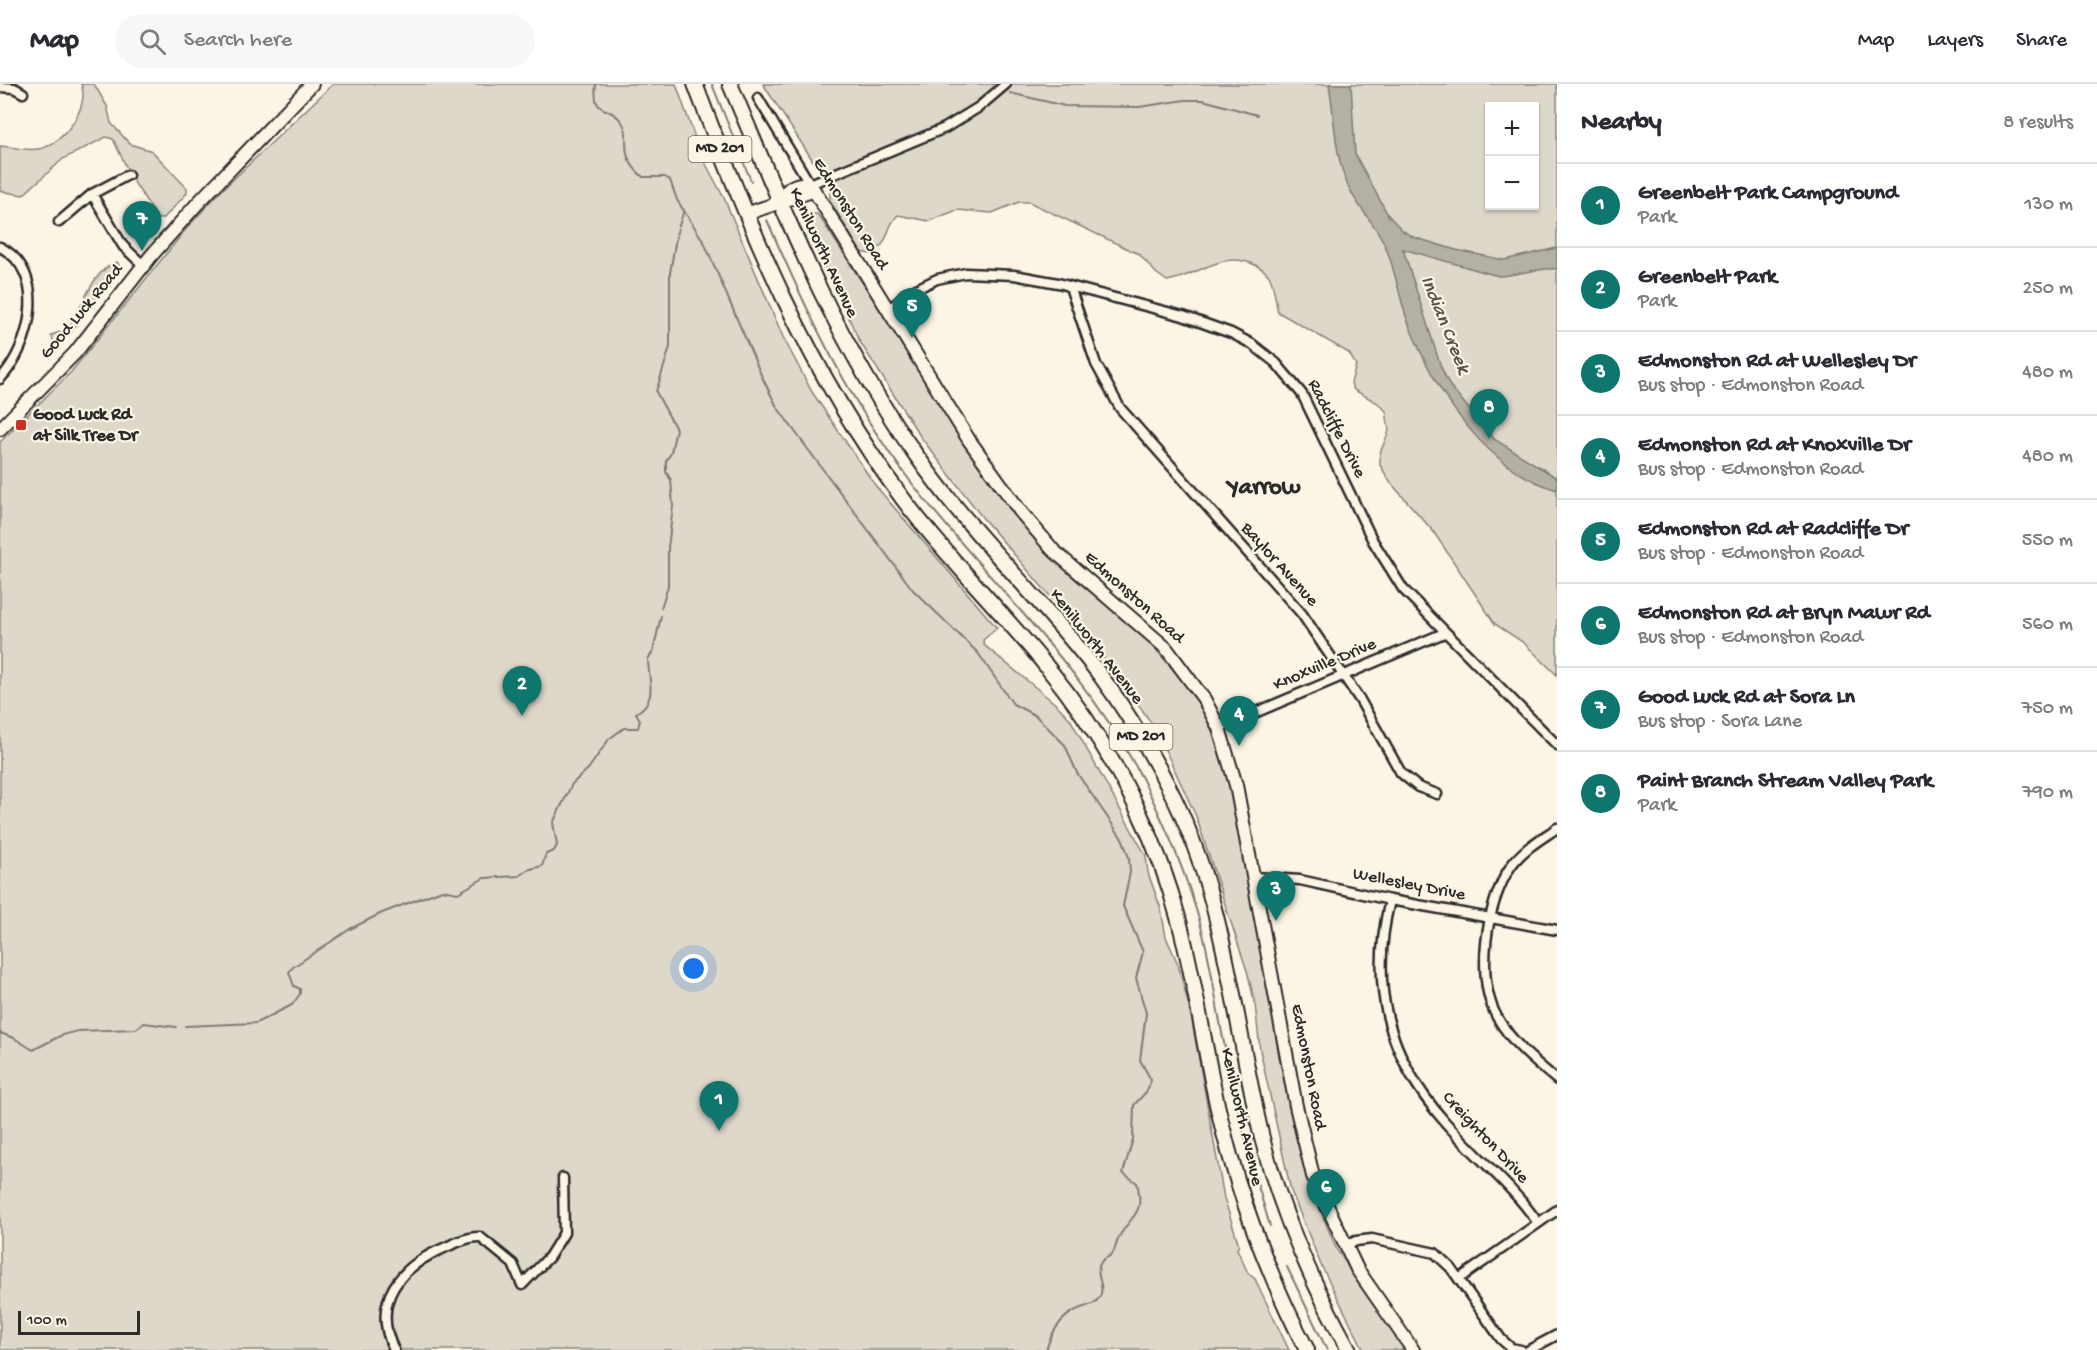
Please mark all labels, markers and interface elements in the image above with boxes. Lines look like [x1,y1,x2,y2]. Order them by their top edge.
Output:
search box [115,14,535,68]
text: Map [30,25,79,58]
icon: search [136,25,169,58]
text: Search here [184,28,292,54]
text: Map [1858,29,1894,54]
text: Layers [1927,29,1983,54]
text: Share [2016,29,2067,54]
map controls [1485,102,1539,210]
button: + [1485,102,1539,156]
text: Nearby [1581,108,1662,139]
text: 8 results [2003,112,2073,135]
road number: MD 201 [688,136,752,162]
street label: Edmonston Road [807,154,894,275]
button: − [1485,156,1539,210]
text: Greenbelt Park Campground [1638,181,1898,207]
street label: Kenilworth Avenue [784,185,863,322]
text: 1 [1596,194,1605,217]
text: 130 m [2024,194,2073,217]
pin: 7 [122,202,162,251]
text: Park [1638,207,1676,230]
street label: Good Luck Road [36,259,129,364]
text: Greenbelt Park [1638,265,1777,291]
water label: Indian Creek [1414,273,1475,379]
text: 2 [1596,278,1605,301]
text: 250 m [2022,278,2073,301]
pin: 5 [892,288,932,338]
text: Park [1638,291,1676,314]
text: Edmonston Rd at Wellesley Dr [1638,349,1916,375]
text: 3 [1595,362,1606,385]
text: 480 m [2022,362,2073,385]
text: Bus stop · Edmonston Road [1638,375,1863,398]
street label: Radcliffe Drive [1302,376,1370,482]
pin: 8 [1470,390,1508,439]
place label: Good Luck Rd at Silk Tree Dr [32,405,140,447]
marker: Good Luck Rd at Silk Tree Dr [14,418,28,432]
text: Edmonston Rd at Knoxville Dr [1638,433,1911,459]
text: 4 [1596,446,1605,469]
text: 480 m [2022,446,2073,469]
text: Bus stop · Edmonston Road [1638,459,1863,482]
district label: Yarrow [1225,474,1301,503]
text: Edmonston Rd at Radcliffe Dr [1638,517,1908,543]
street label: Baylor Avenue [1235,518,1323,612]
text: 5 [1595,530,1606,553]
text: 550 m [2022,530,2073,553]
text: Bus stop · Edmonston Road [1638,543,1863,566]
street label: Edmonston Road [1079,547,1190,650]
street label: Kenilworth Avenue [1044,585,1148,709]
text: Edmonston Rd at Bryn Mawr Rd [1638,601,1930,627]
text: 6 [1595,614,1606,637]
text: 560 m [2022,614,2073,637]
text: Bus stop · Edmonston Road [1638,627,1863,650]
street label: Knoxville Drive [1270,634,1380,696]
pin: 2 [502,666,542,716]
text: Good Luck Rd at Sora Ln [1638,685,1855,711]
pin: 4 [1220,696,1258,746]
text: 7 [1595,698,1606,721]
text: 750 m [2022,698,2073,721]
text: Bus stop · Sora Lane [1638,711,1802,734]
road number: MD 201 [1110,724,1172,750]
text: Paint Branch Stream Valley Park [1638,769,1933,795]
text: 8 [1595,782,1606,805]
text: 790 m [2022,782,2073,805]
text: Park [1638,795,1676,818]
street label: Wellesley Drive [1351,864,1468,906]
pin: 3 [1256,872,1296,921]
your location [679,954,708,983]
street label: Edmonston Road [1285,1002,1331,1133]
street label: Kenilworth Avenue [1215,1046,1267,1189]
pin: 1 [700,1082,738,1131]
street label: Creighton Drive [1437,1088,1533,1189]
pin: 6 [1306,1170,1346,1219]
scale bar [18,1308,140,1336]
text: 100 m [27,1312,67,1331]

